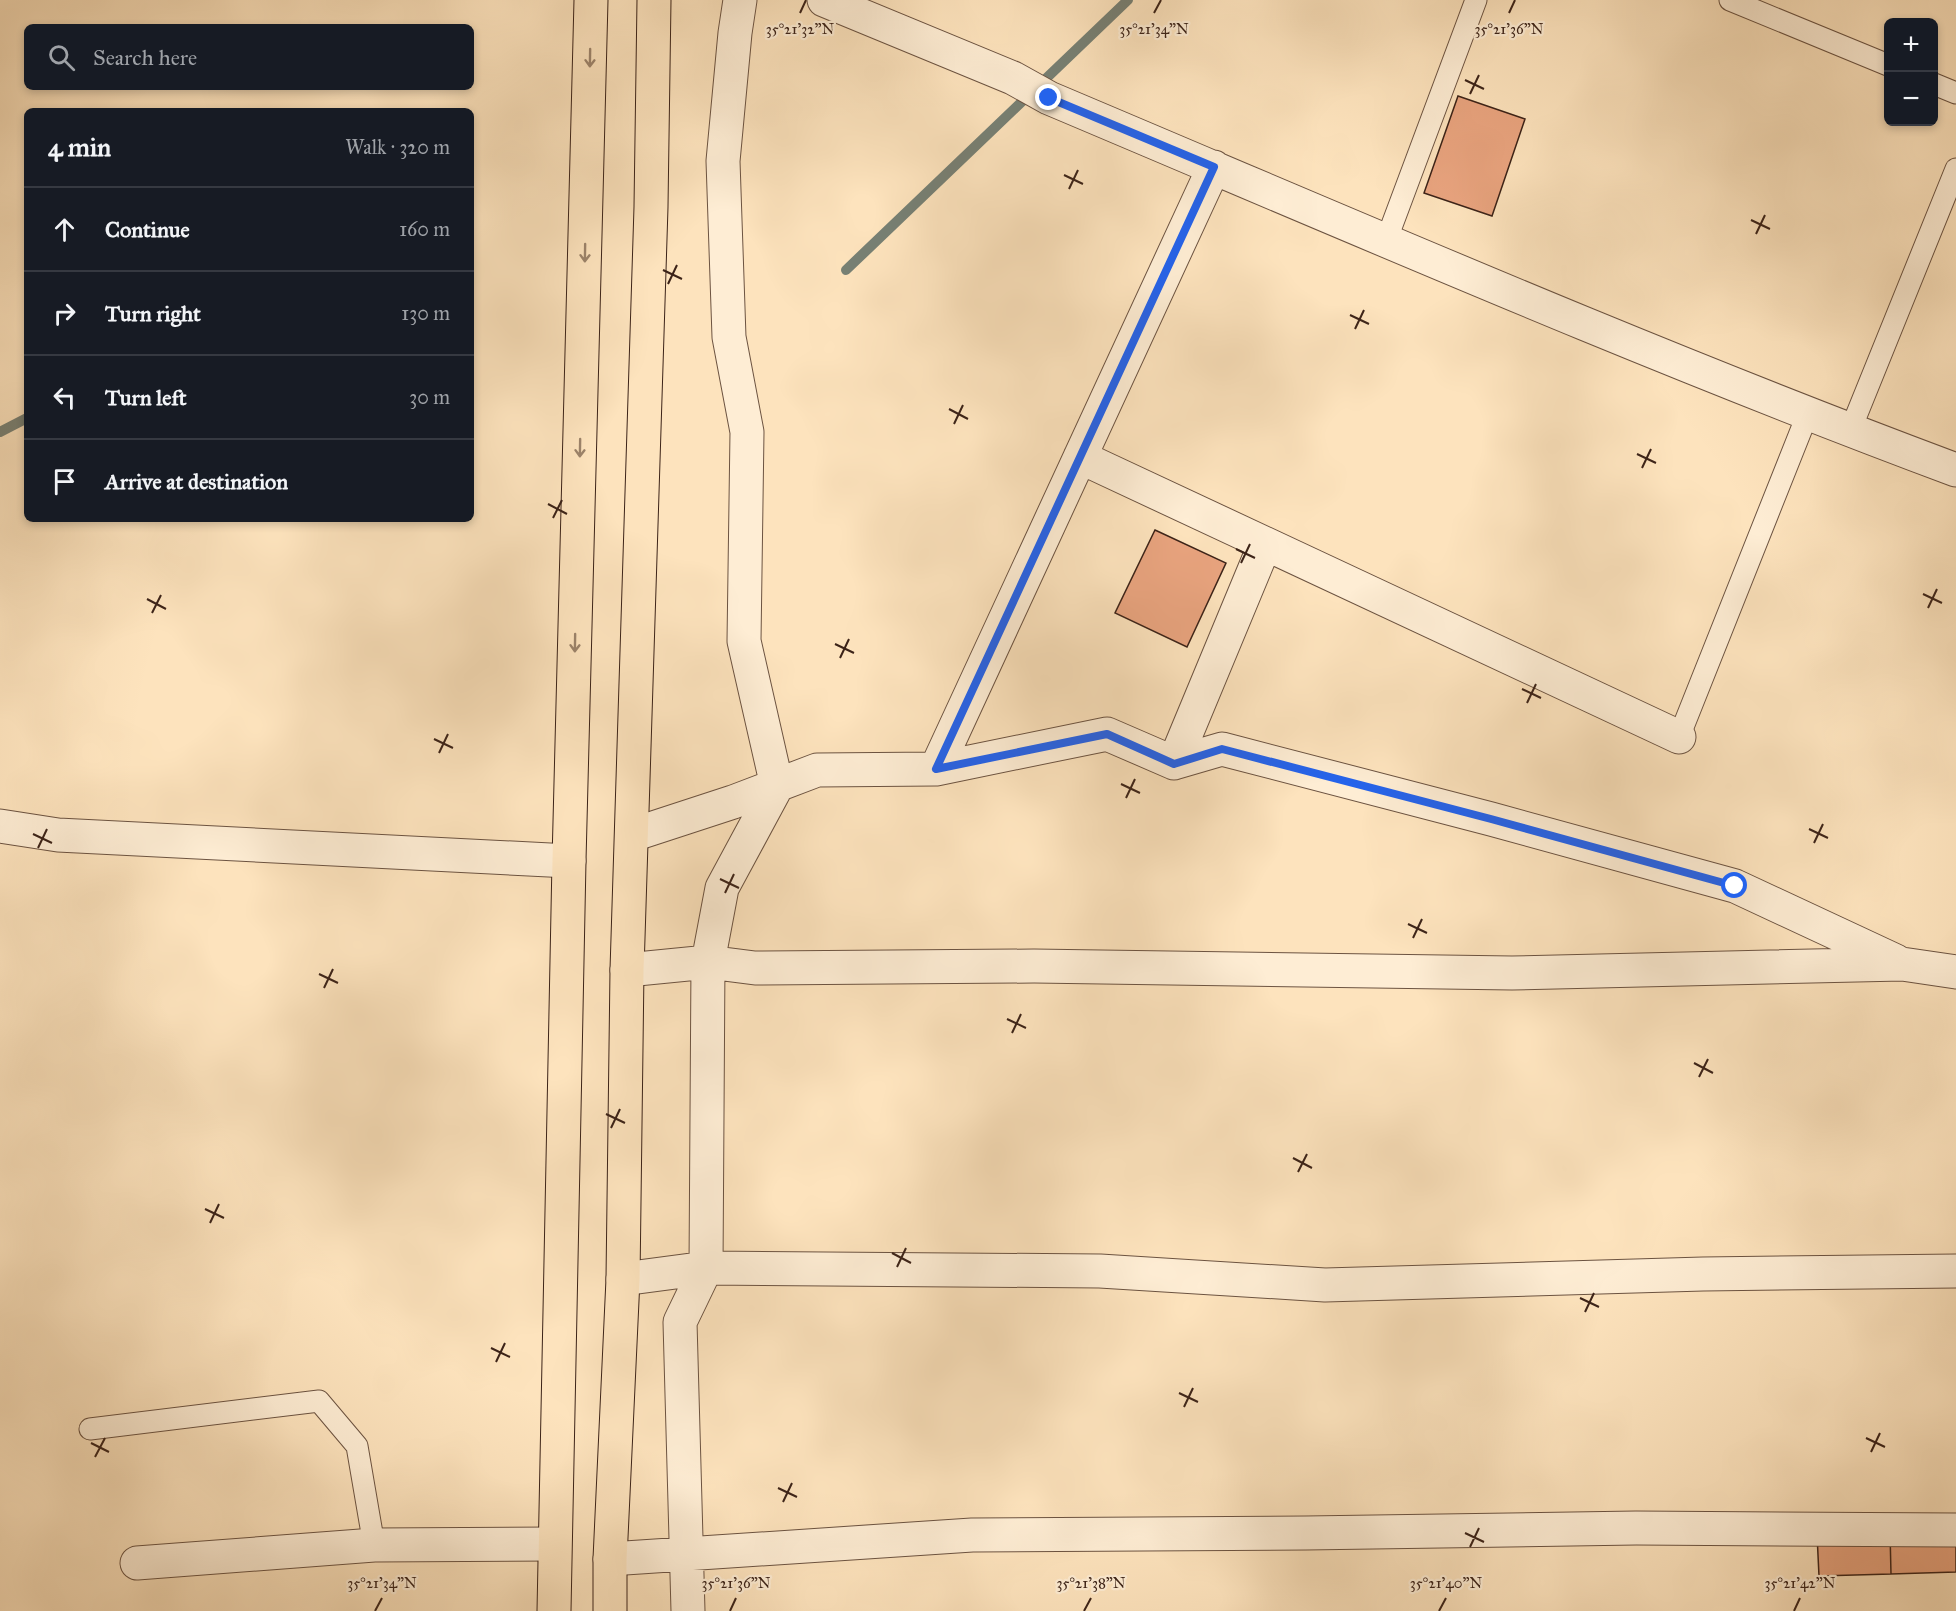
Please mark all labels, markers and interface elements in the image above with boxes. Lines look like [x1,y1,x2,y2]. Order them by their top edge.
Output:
map controls [1884,18,1938,126]
button: + [1884,18,1938,72]
text: 35°21'32"N [766,20,835,38]
text: 35°21'34"N [1119,20,1189,38]
text: 35°21'36"N [1475,20,1544,38]
search box [24,24,474,90]
icon: search [45,41,78,74]
text: Search here [93,44,197,71]
one-way arrow [584,48,596,68]
button: − [1884,72,1938,126]
route end [1035,84,1061,110]
text: 4 min [48,131,111,163]
text: Walk · 320 m [345,135,450,159]
icon: ahead [48,213,81,246]
text: Continue [105,216,190,243]
text: 160 m [399,217,450,241]
one-way arrow [579,243,590,263]
icon: right [48,297,81,330]
text: Turn right [105,300,201,327]
text: 130 m [401,301,450,325]
icon: left [48,381,81,414]
text: Turn left [105,384,187,411]
text: 30 m [409,385,450,409]
one-way arrow [574,438,585,458]
icon: arrive [48,465,81,498]
text: Arrive at destination [105,468,288,495]
one-way arrow [569,633,580,653]
route start [1721,872,1747,898]
text: 35°21'34"N [347,1574,417,1592]
text: 35°21'36"N [702,1574,771,1592]
text: 35°21'38"N [1056,1574,1126,1592]
text: 35°21'40"N [1410,1574,1482,1592]
text: 35°21'42"N [1765,1574,1836,1592]

